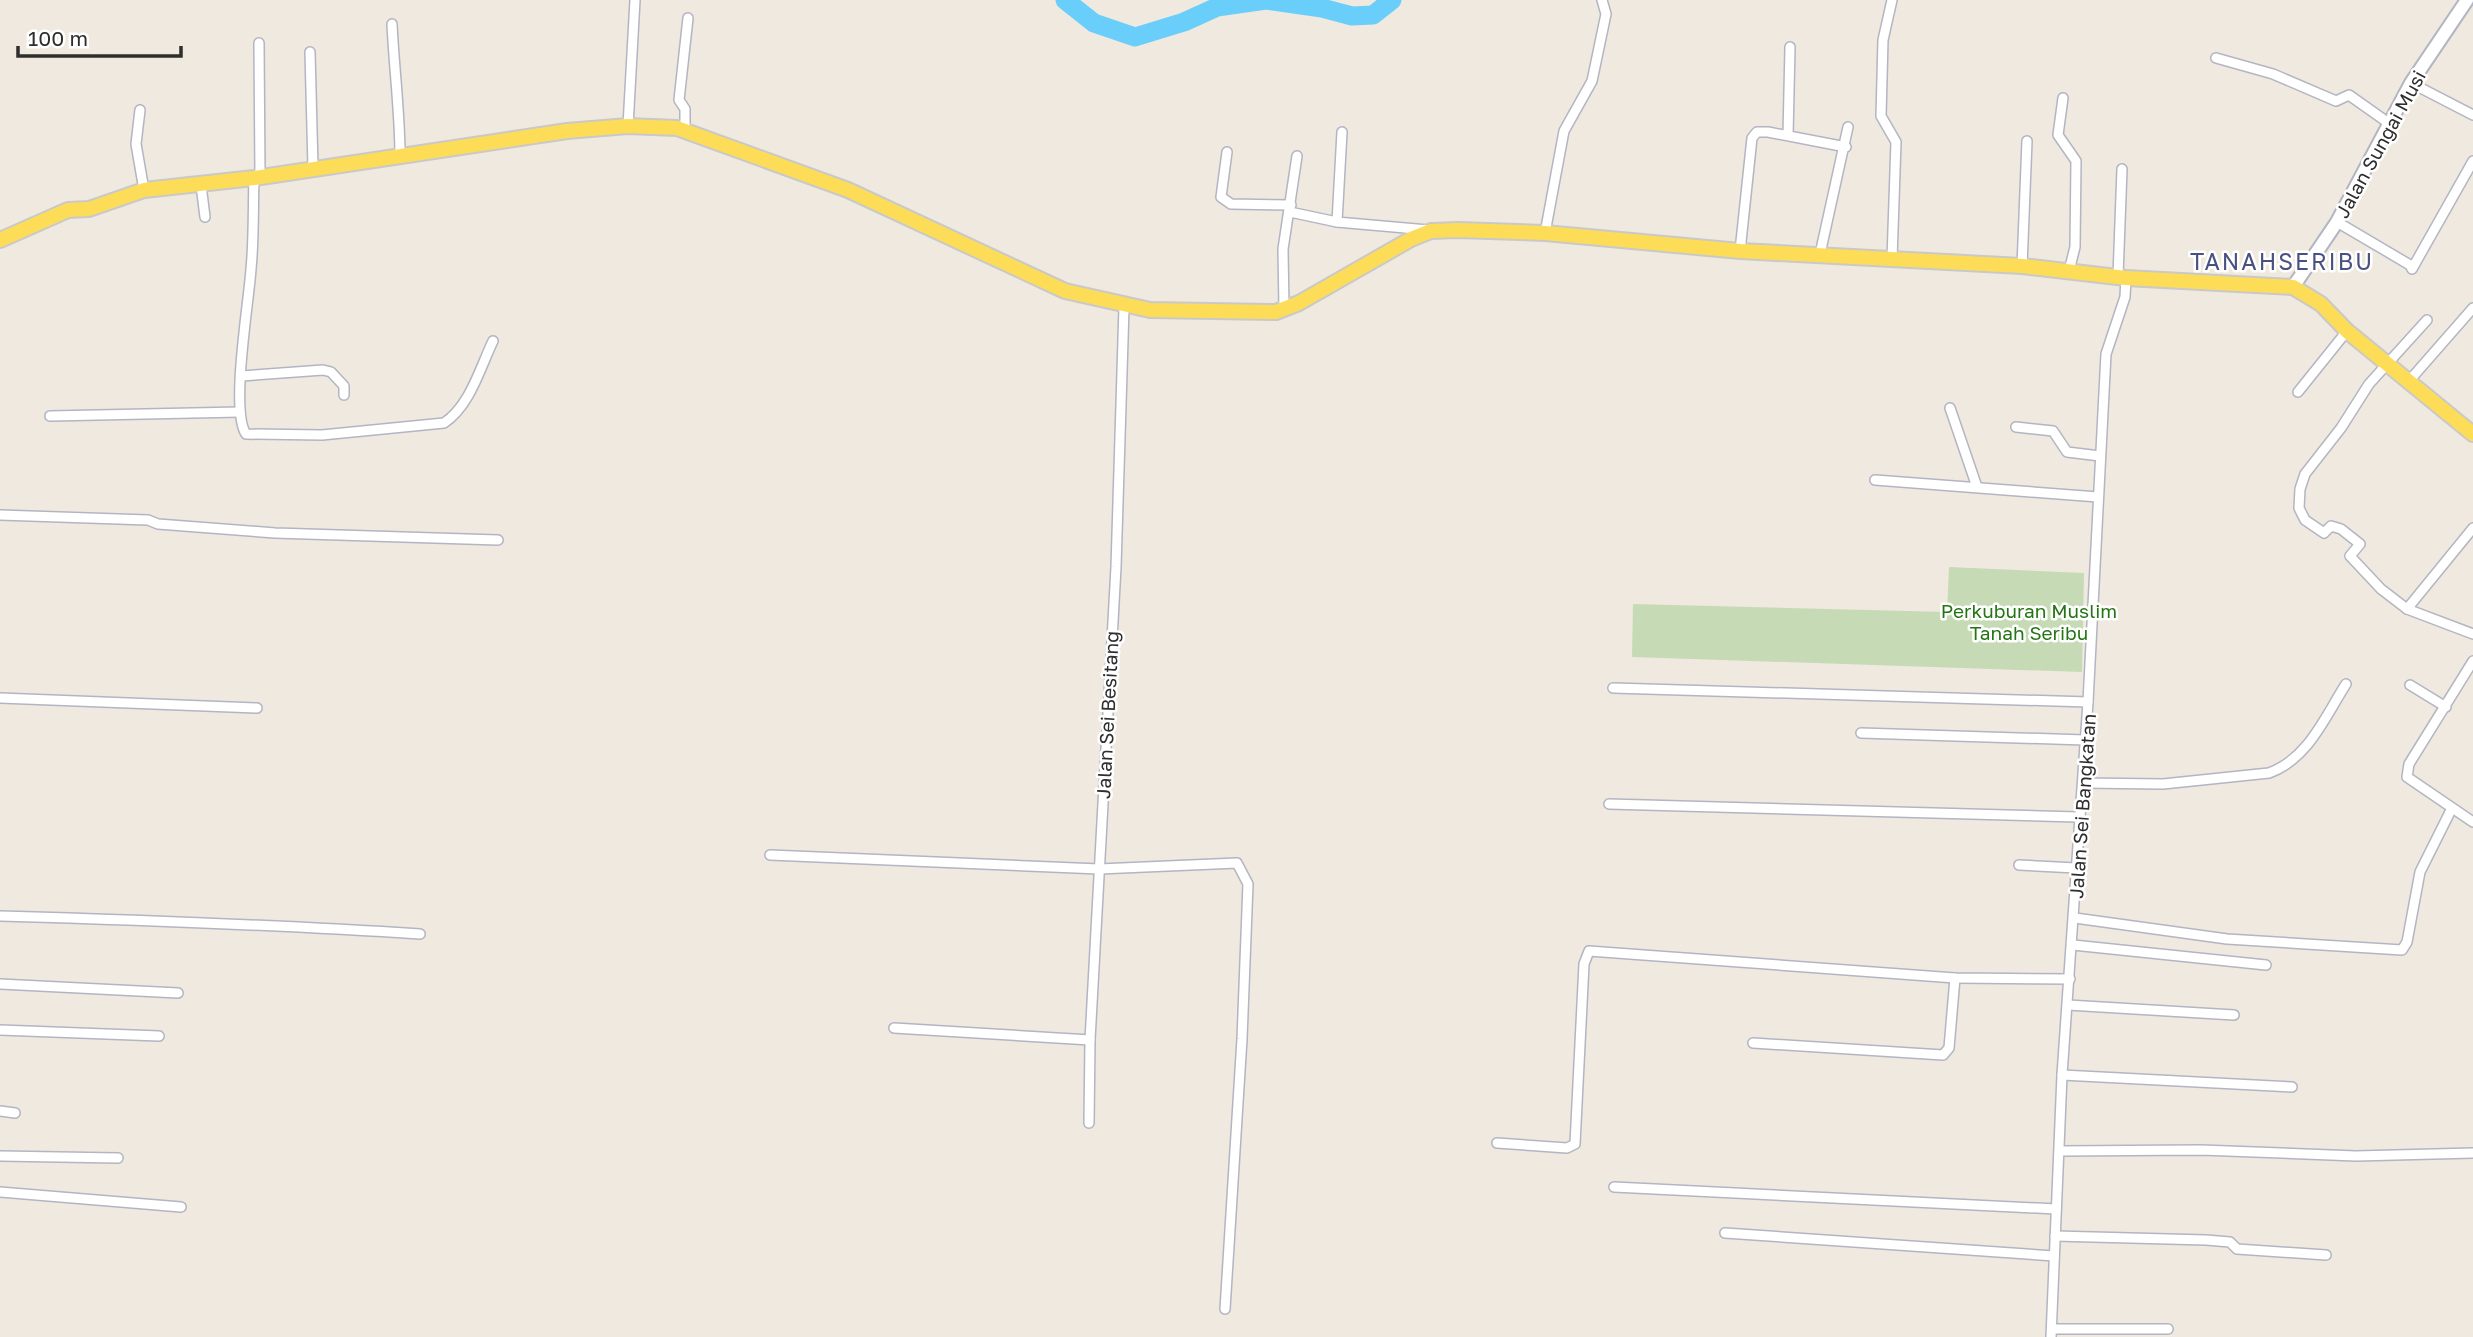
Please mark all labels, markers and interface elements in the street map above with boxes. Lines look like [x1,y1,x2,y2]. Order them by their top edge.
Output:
scale bar [18,14,180,58]
text: 100 m [28,25,88,51]
street label: Jalan Sungai Musi [2330,66,2430,222]
district label: TANAHSERIBU [2190,247,2374,275]
park label: Perkuburan Muslim Tanah Seribu [1941,599,2117,644]
street label: Jalan Sei Besitang [1091,630,1123,800]
street label: Jalan Sei Bangkatan [2064,713,2100,899]

